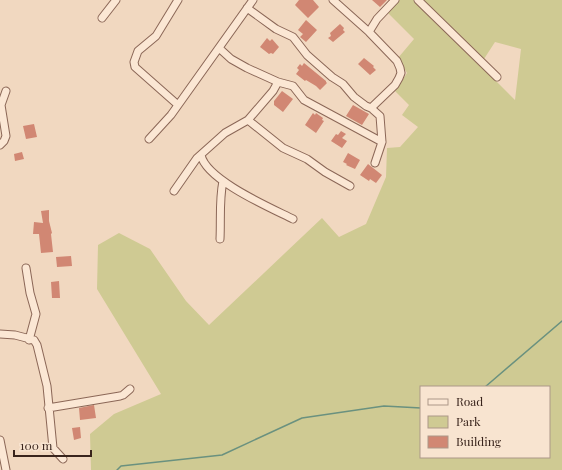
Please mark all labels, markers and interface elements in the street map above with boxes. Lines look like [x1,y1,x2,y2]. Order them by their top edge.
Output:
legend [420,386,550,458]
text: Road [456,393,483,409]
text: Park [456,413,481,429]
scale bar [14,432,91,458]
text: Building [456,433,502,449]
text: 100 m [20,437,53,453]

